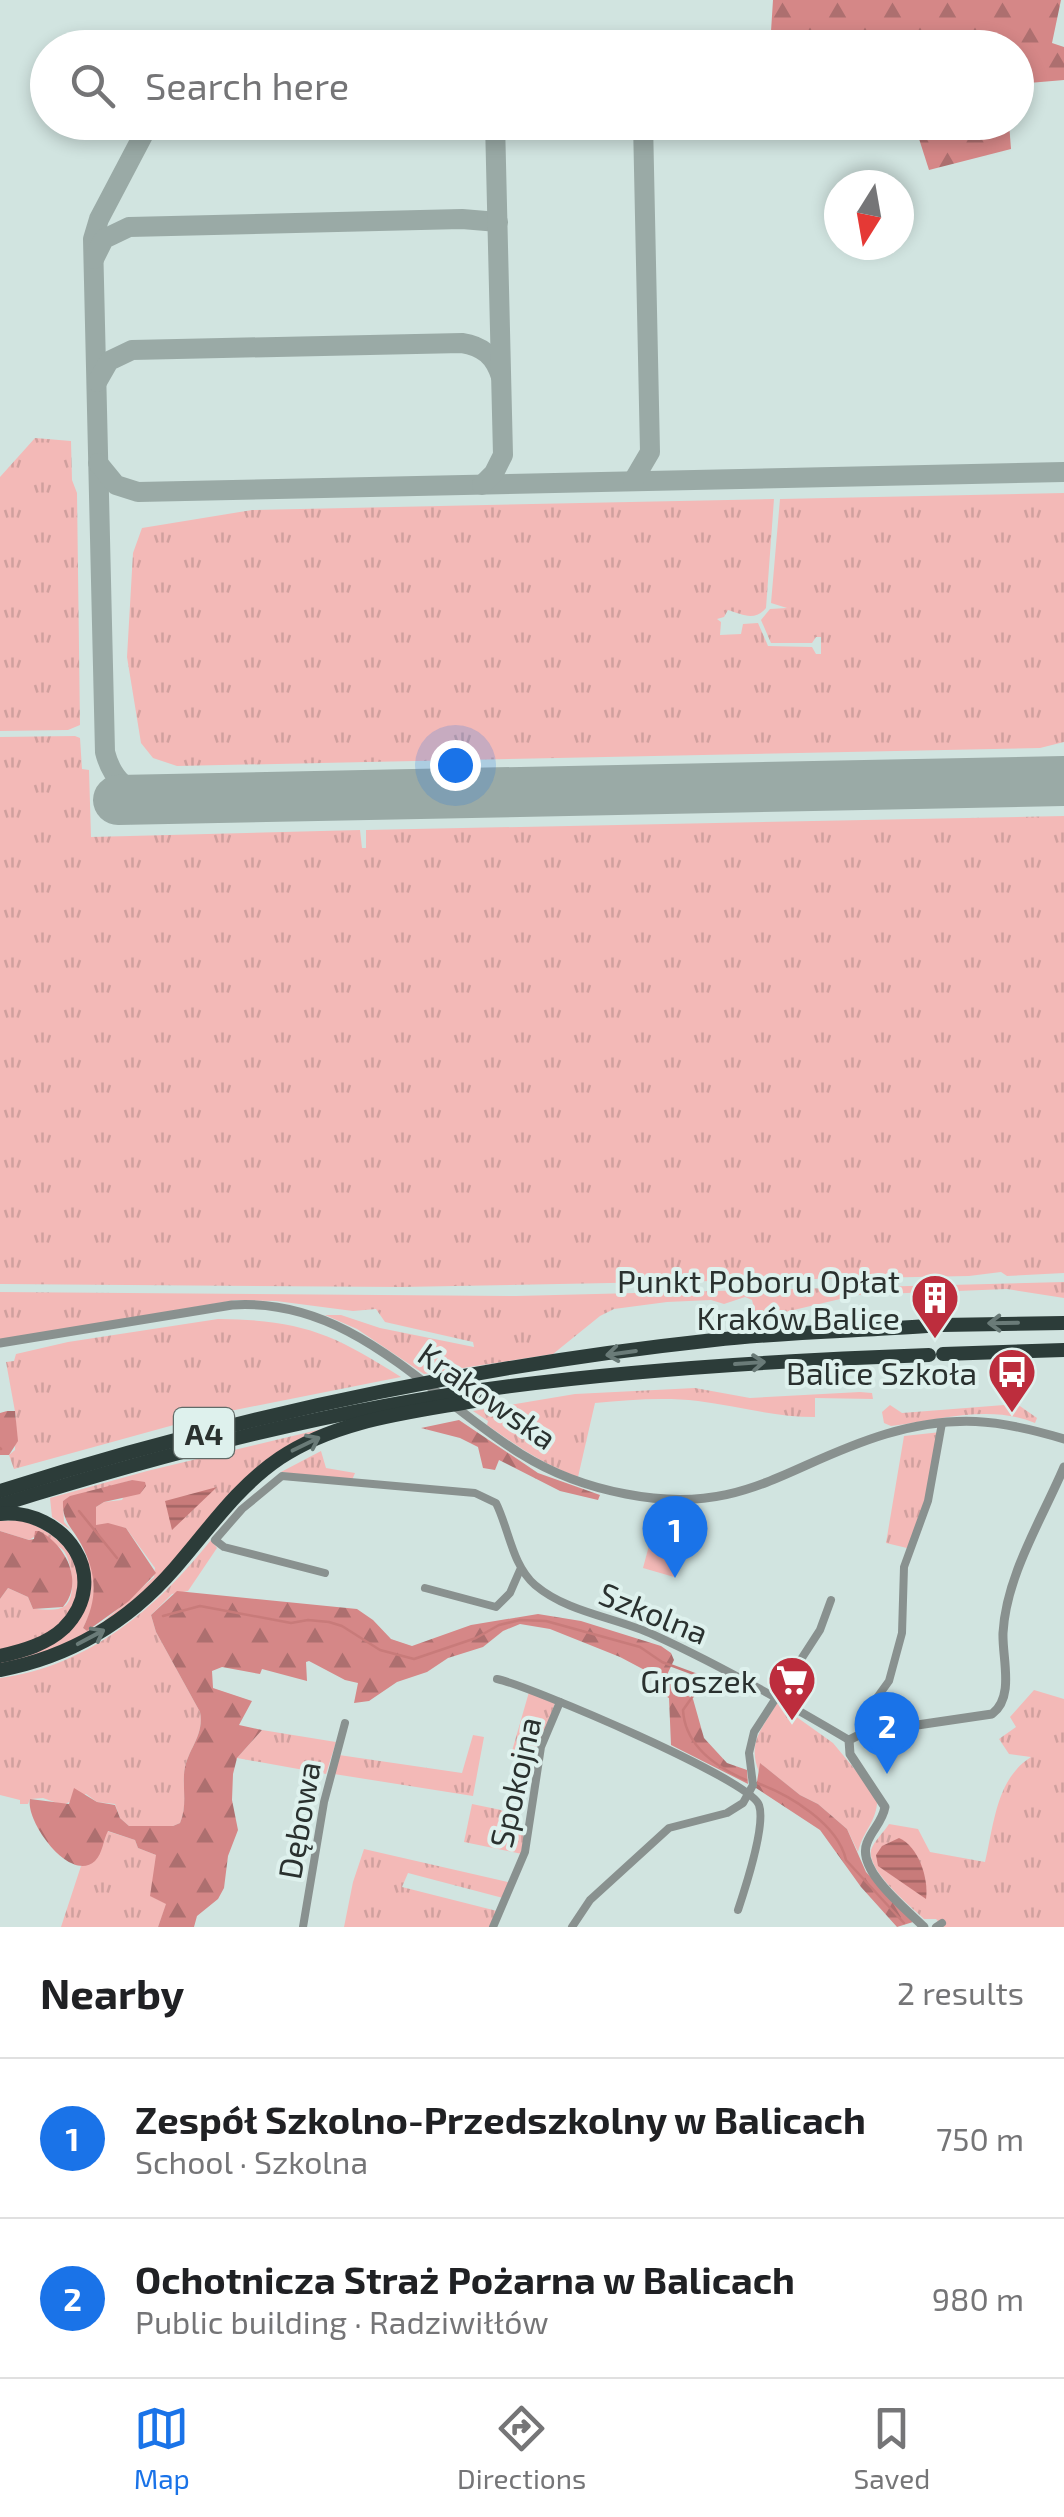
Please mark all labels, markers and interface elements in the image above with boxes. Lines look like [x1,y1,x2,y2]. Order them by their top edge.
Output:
search box [30,30,1034,140]
icon: search [65,58,120,113]
text: Search here [145,62,349,108]
north arrow [824,170,914,260]
your location [430,740,481,791]
place label: Punkt Poboru Opłat Kraków Balice [617,1261,900,1336]
building icon: Punkt Poboru Opłat Kraków Balice [909,1272,961,1340]
one-way arrow [988,1314,1020,1332]
street label: Krakowska [412,1334,564,1456]
one-way arrow [605,1344,638,1362]
bus stop icon: Balice Szkoła [986,1346,1038,1414]
one-way arrow [734,1353,766,1372]
place label: Balice Szkoła [786,1353,977,1391]
road number: A4 [174,1408,234,1458]
one-way arrow [291,1434,321,1453]
pin: 1 [642,1496,708,1578]
street label: Szkolna [594,1573,714,1651]
one-way arrow [76,1627,106,1646]
supermarket icon: Groszek [766,1654,818,1722]
place label: Groszek [640,1661,757,1699]
pin: 2 [854,1692,920,1774]
street label: Spokojna [481,1713,548,1851]
street label: Dębowa [269,1758,327,1882]
text: Nearby [40,1967,184,2017]
text: 2 results [897,1973,1024,2011]
text: Zespół Szkolno-Przedszkolny w Balicach [135,2096,866,2142]
text: 1 [66,2119,79,2157]
text: 750 m [936,2119,1024,2157]
text: School · Szkolna [135,2142,368,2180]
text: Ochotnicza Straż Pożarna w Balicach [135,2256,795,2302]
text: 2 [63,2279,82,2317]
text: 980 m [932,2279,1024,2317]
text: Public building · Radziwiłłów [135,2302,549,2340]
tab: Map [134,2401,190,2495]
tab: Directions [457,2401,586,2495]
tab: Saved [854,2401,930,2495]

